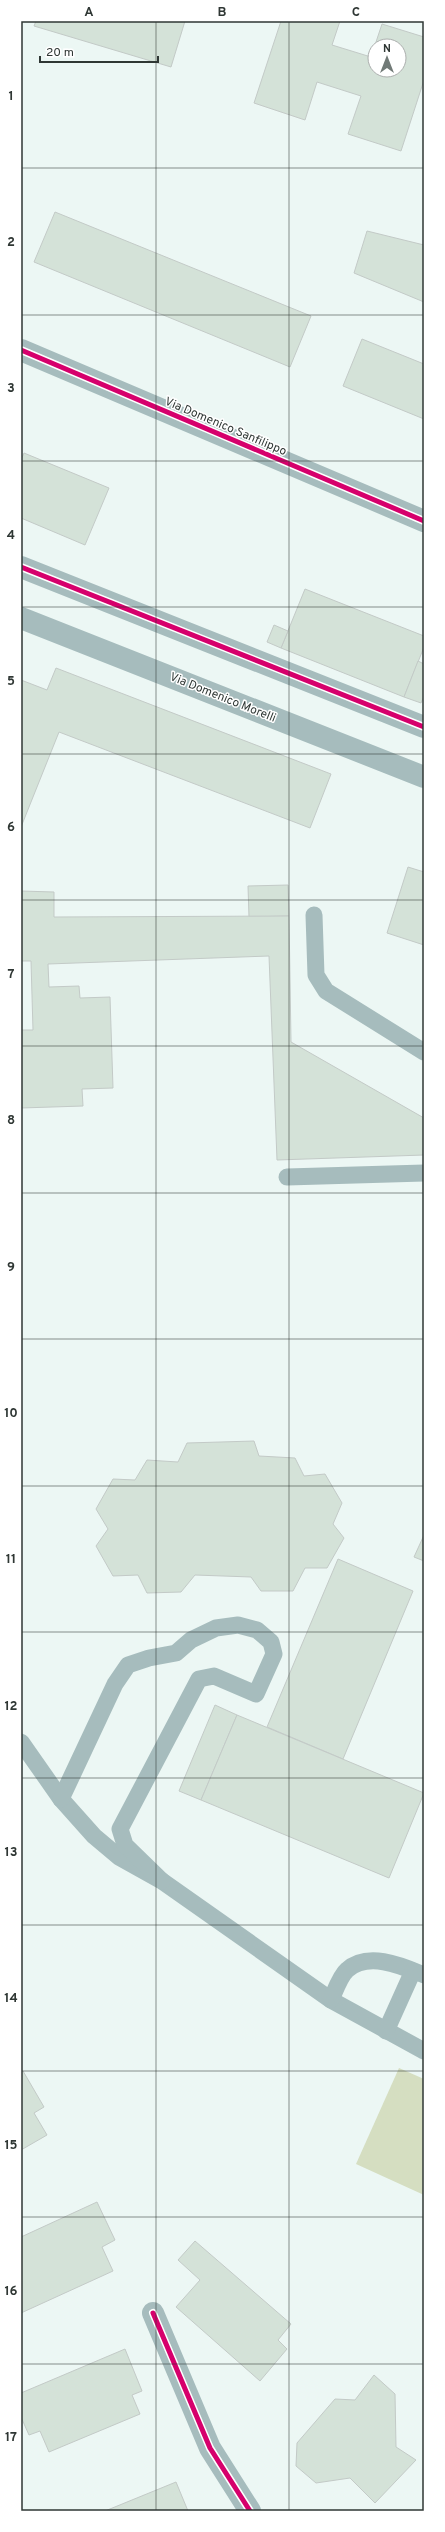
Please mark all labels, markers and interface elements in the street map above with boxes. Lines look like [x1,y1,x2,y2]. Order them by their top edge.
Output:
text: A [84,5,94,21]
text: B [218,5,227,21]
text: C [352,5,360,21]
scale bar [40,38,158,64]
north arrow [367,38,407,78]
text: N [383,42,391,56]
text: 20 m [46,45,74,61]
text: 1 [8,89,14,105]
text: 2 [7,235,15,251]
text: 3 [7,381,15,397]
street label: Via Domenico Sanfilippo [162,394,289,460]
text: 4 [7,528,15,544]
street label: Via Domenico Morelli [167,669,278,727]
text: 5 [7,674,15,690]
text: 6 [7,820,15,836]
text: 7 [8,967,15,983]
text: 8 [7,1113,15,1129]
text: 9 [7,1260,15,1276]
text: 10 [4,1406,18,1422]
text: 11 [6,1552,16,1568]
text: 12 [4,1699,18,1715]
text: 13 [5,1845,18,1861]
text: 14 [4,1991,18,2007]
text: 15 [4,2138,18,2154]
text: 16 [4,2284,18,2300]
text: 17 [5,2430,17,2446]

